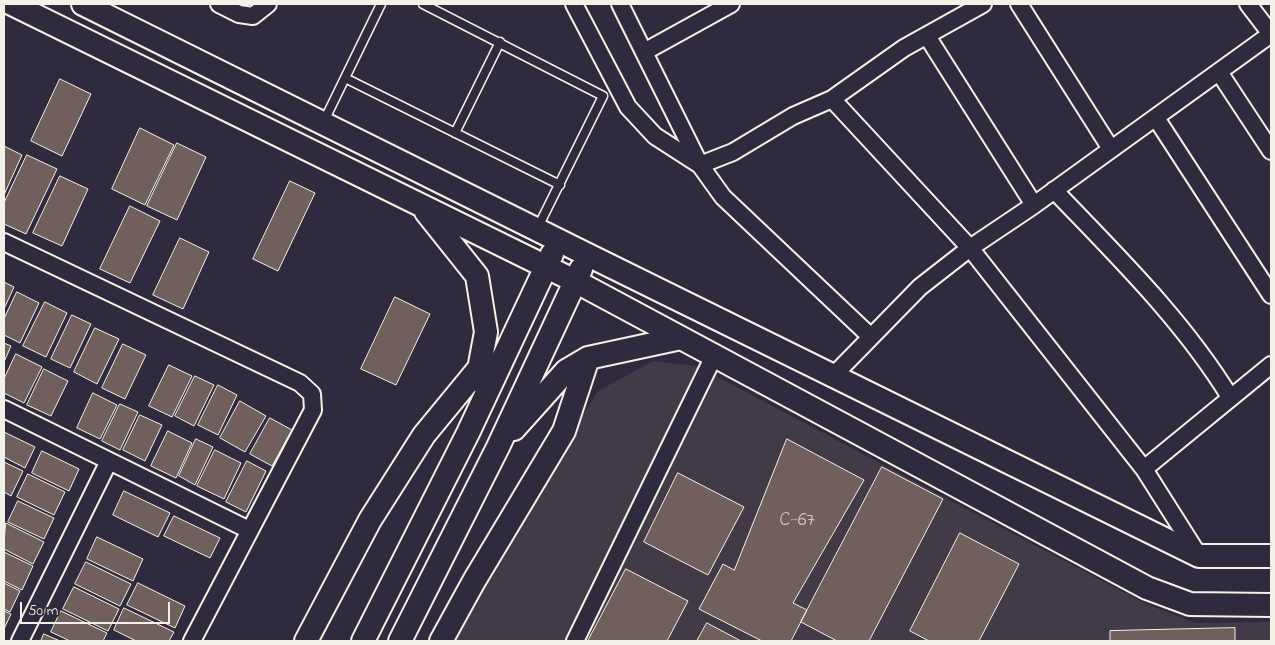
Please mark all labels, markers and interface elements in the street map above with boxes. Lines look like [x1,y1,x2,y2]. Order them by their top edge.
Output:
house number: C-67 [779,510,815,534]
scale bar [22,592,172,624]
text: 50 m [28,600,58,622]

